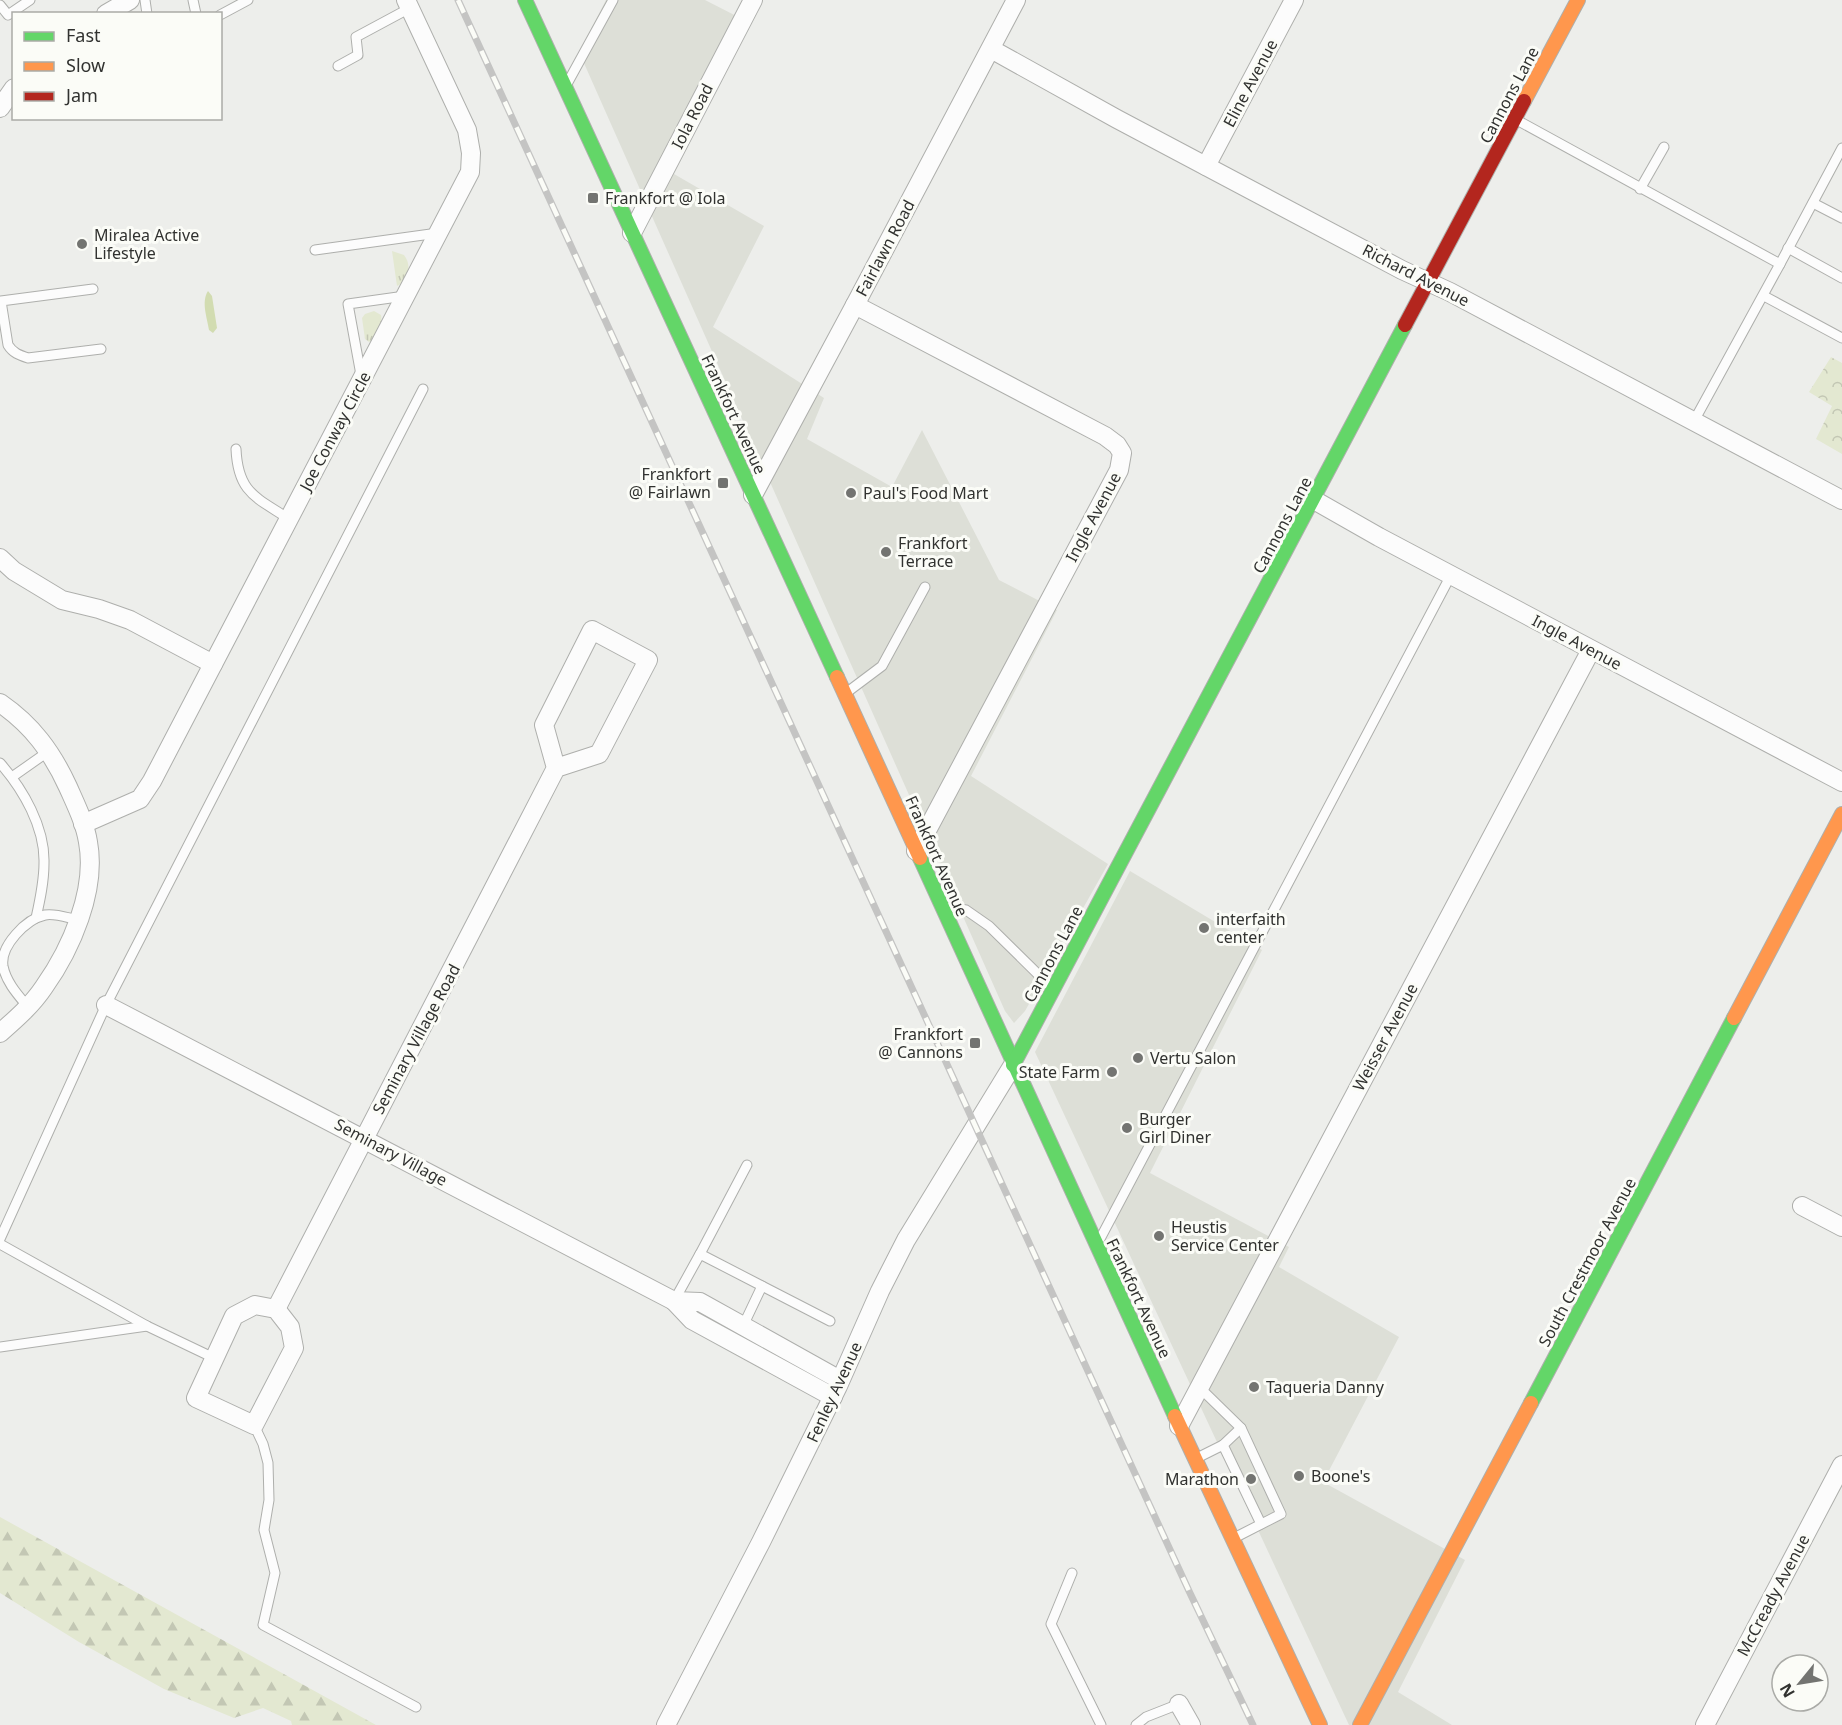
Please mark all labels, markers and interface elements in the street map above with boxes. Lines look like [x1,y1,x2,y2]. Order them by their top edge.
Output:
legend [12,12,222,120]
text: Fast [66,23,101,47]
street label: Eline Avenue [1218,35,1282,131]
street label: Cannons Lane [1474,43,1544,147]
text: Slow [66,53,105,77]
street label: Iola Road [666,79,718,153]
text: Jam [64,83,98,107]
place label: Frankfort @ Iola [605,187,725,209]
marker: Frankfort @ Iola [586,191,600,205]
street label: Fairlawn Road [850,196,920,300]
place label: Miralea Active Lifestyle [94,224,199,264]
marker: Miralea Active Lifestyle [75,237,89,251]
street label: Richard Avenue [1359,239,1473,311]
street label: Frankfort Avenue [697,350,771,478]
street label: Joe Conway Circle [293,367,376,496]
place label: Frankfort @ Fairlawn [629,463,711,503]
street label: Ingle Avenue [1060,468,1126,566]
street label: Cannons Lane [1247,473,1317,577]
marker: Frankfort @ Fairlawn [716,476,730,490]
place label: Paul's Food Mart [863,482,988,504]
marker: Paul's Food Mart [844,486,858,500]
place label: Frankfort Terrace [898,532,968,572]
marker: Frankfort Terrace [879,545,893,559]
street label: Ingle Avenue [1528,609,1626,675]
street label: Frankfort Avenue [901,792,973,920]
street label: Cannons Lane [1018,902,1088,1006]
place label: interfaith center [1216,908,1286,948]
marker: interfaith center [1197,921,1211,935]
street label: Seminary Village Road [367,960,465,1118]
street label: Weisser Avenue [1347,979,1423,1095]
place label: Frankfort @ Cannons [878,1023,963,1063]
marker: Frankfort @ Cannons [968,1036,982,1050]
place label: Vertu Salon [1150,1047,1236,1069]
marker: Vertu Salon [1131,1051,1145,1065]
place label: State Farm [1019,1061,1100,1083]
marker: State Farm [1105,1065,1119,1079]
place label: Burger Girl Diner [1139,1108,1211,1148]
street label: Seminary Village [331,1113,451,1191]
marker: Burger Girl Diner [1120,1121,1134,1135]
street label: South Crestmoor Avenue [1533,1174,1641,1350]
place label: Heustis Service Center [1171,1216,1279,1256]
marker: Heustis Service Center [1152,1229,1166,1243]
street label: Frankfort Avenue [1102,1234,1176,1362]
street label: Fenley Avenue [801,1338,867,1446]
place label: Taqueria Danny [1266,1376,1385,1398]
marker: Taqueria Danny [1247,1380,1261,1394]
place label: Boone's [1311,1465,1370,1487]
place label: Marathon [1165,1468,1239,1490]
marker: Boone's [1292,1469,1306,1483]
marker: Marathon [1244,1472,1258,1486]
street label: McCready Avenue [1732,1530,1814,1660]
north arrow [1770,1653,1830,1713]
text: N [1774,1679,1800,1702]

